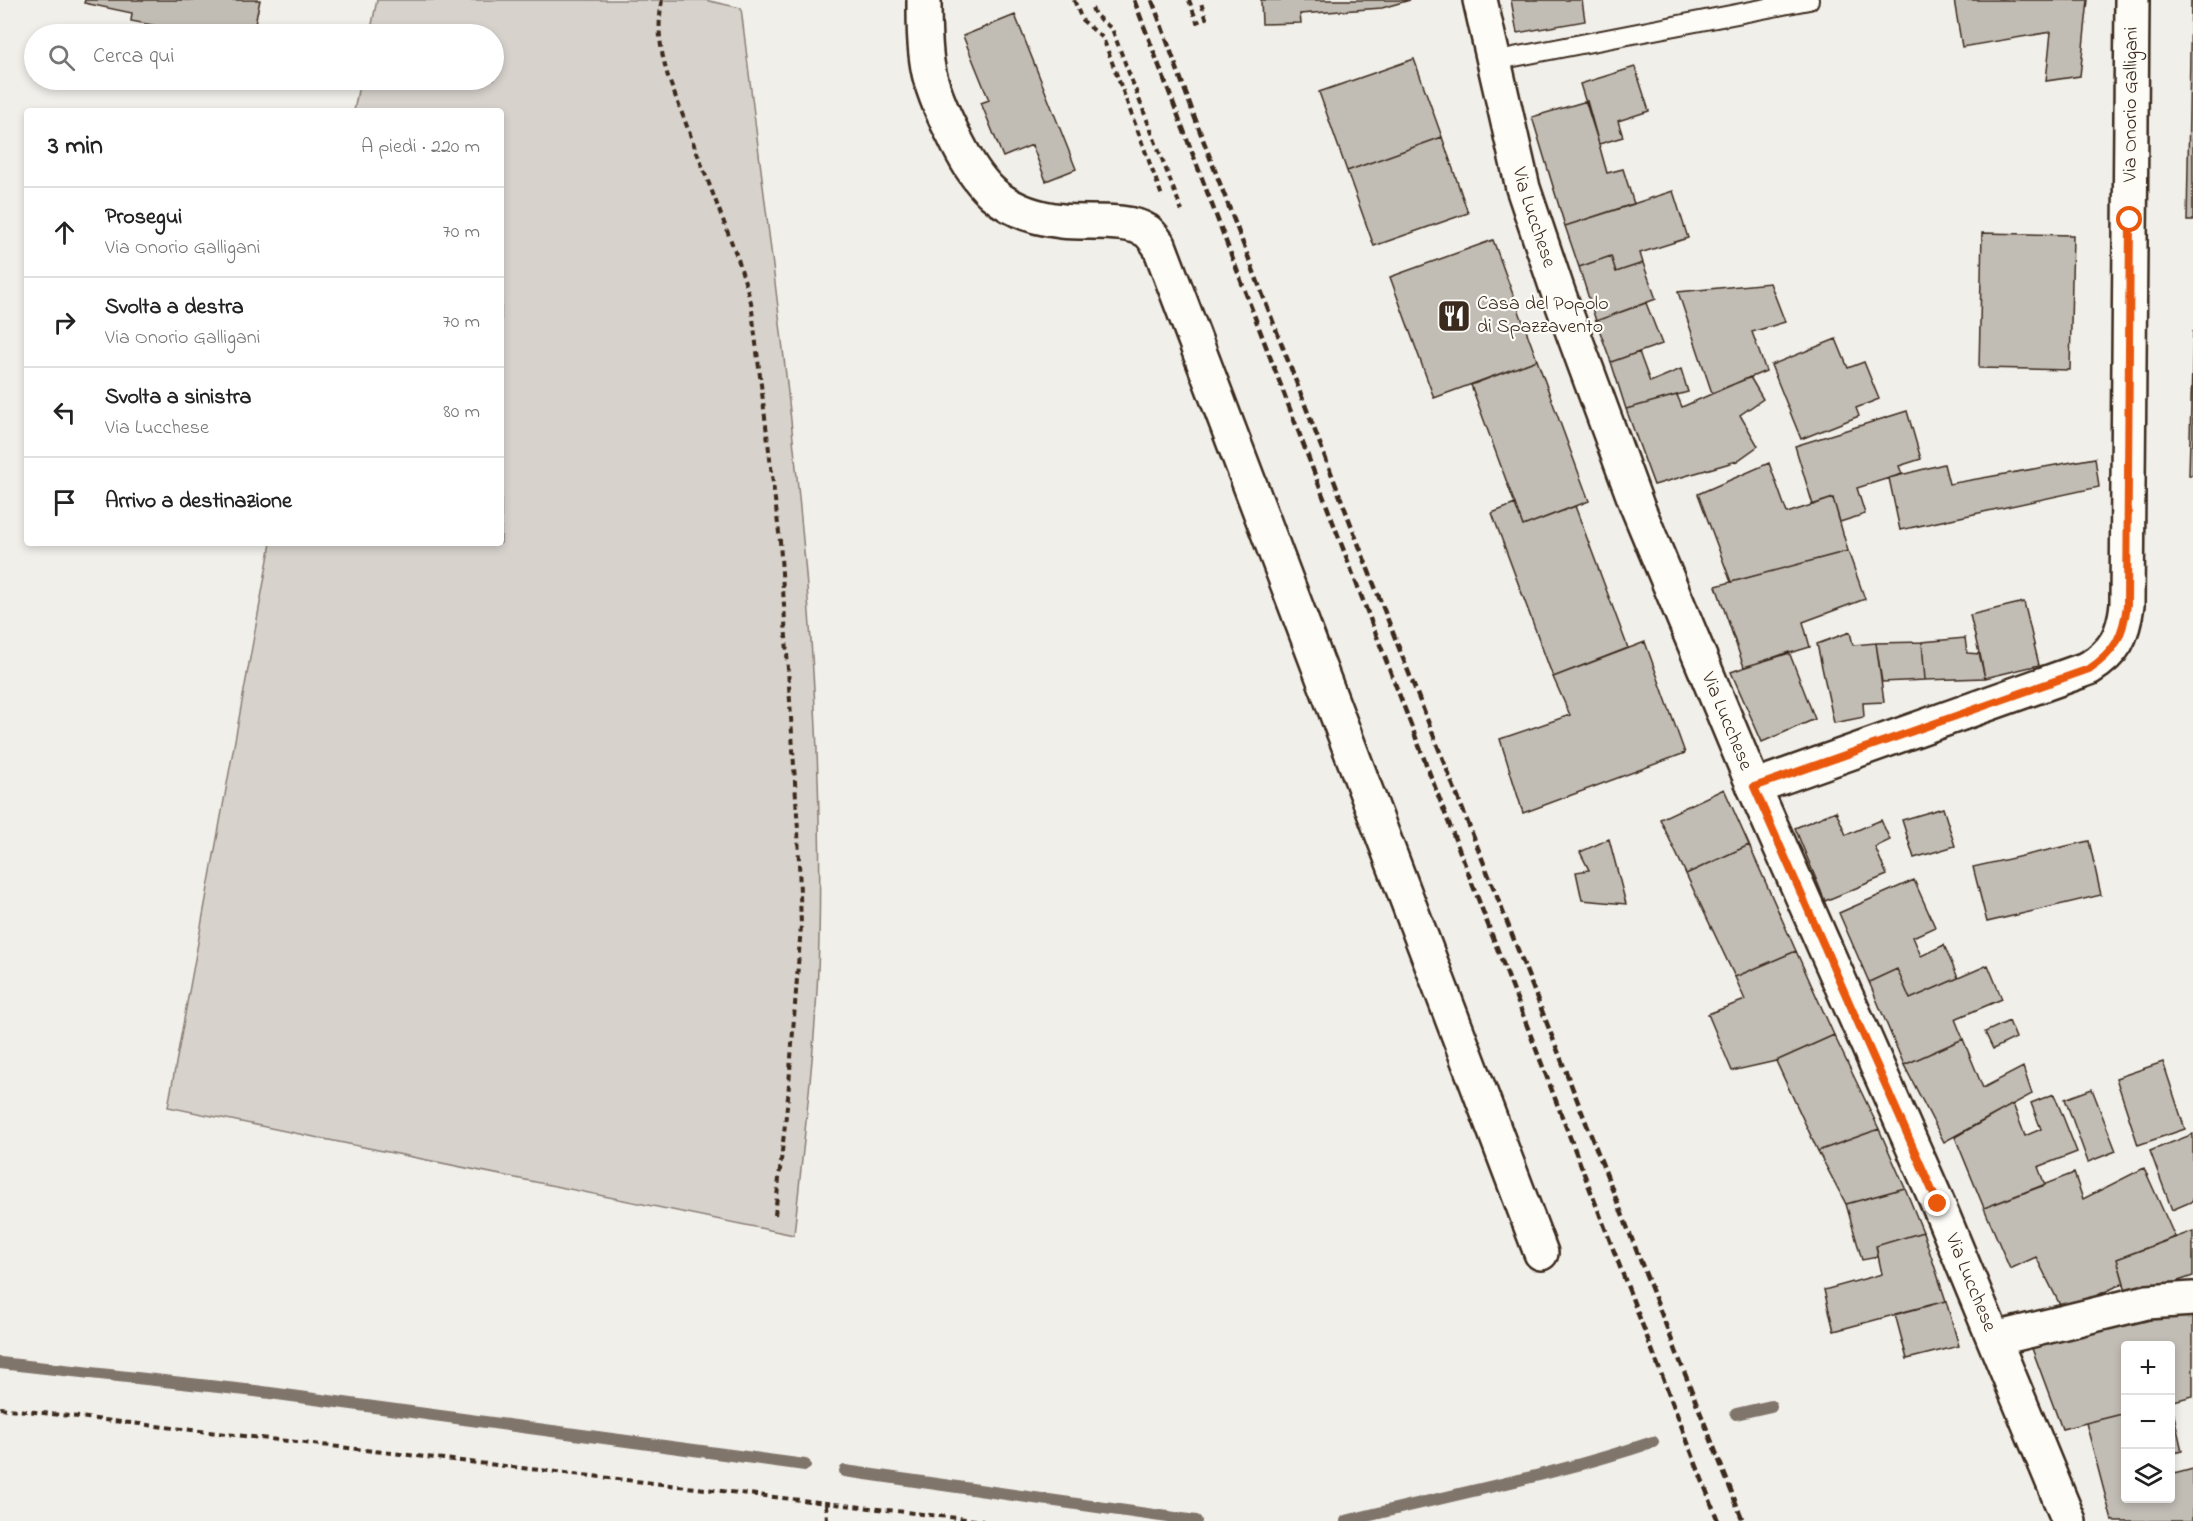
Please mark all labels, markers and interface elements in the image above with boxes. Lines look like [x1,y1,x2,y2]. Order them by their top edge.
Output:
search box [24,24,504,90]
street label: Via Onorio Galligani [2116,27,2147,183]
icon: search [45,41,78,74]
text: Cerca qui [93,41,175,73]
text: 3 min [48,128,103,166]
text: A piedi · 220 m [361,133,480,162]
street label: Via Lucchese [1504,163,1563,271]
text: Prosegui [105,202,182,234]
route start [2116,206,2142,232]
icon: ahead [48,216,81,249]
text: 70 m [443,218,480,247]
text: Via Onorio Galligani [105,234,260,263]
place label: Casa del Popolo di Spazzavento [1477,290,1609,342]
text: Svolta a destra [105,292,244,324]
restaurant icon: Casa del Popolo di Spazzavento [1436,298,1472,334]
icon: right [48,306,81,339]
text: 70 m [443,308,480,337]
text: Via Onorio Galligani [105,324,260,353]
text: Svolta a sinistra [105,382,252,414]
icon: left [48,396,81,429]
text: 80 m [443,398,480,427]
text: Via Lucchese [105,414,209,443]
icon: arrive [48,486,81,519]
text: Arrivo a destinazione [105,486,292,518]
street label: Via Lucchese [1693,667,1760,775]
route end [1924,1190,1950,1216]
street label: Via Lucchese [1937,1228,2004,1336]
map controls [2121,1341,2175,1503]
button: + [2121,1341,2175,1395]
button: − [2121,1395,2175,1449]
button: layers [2121,1449,2175,1503]

